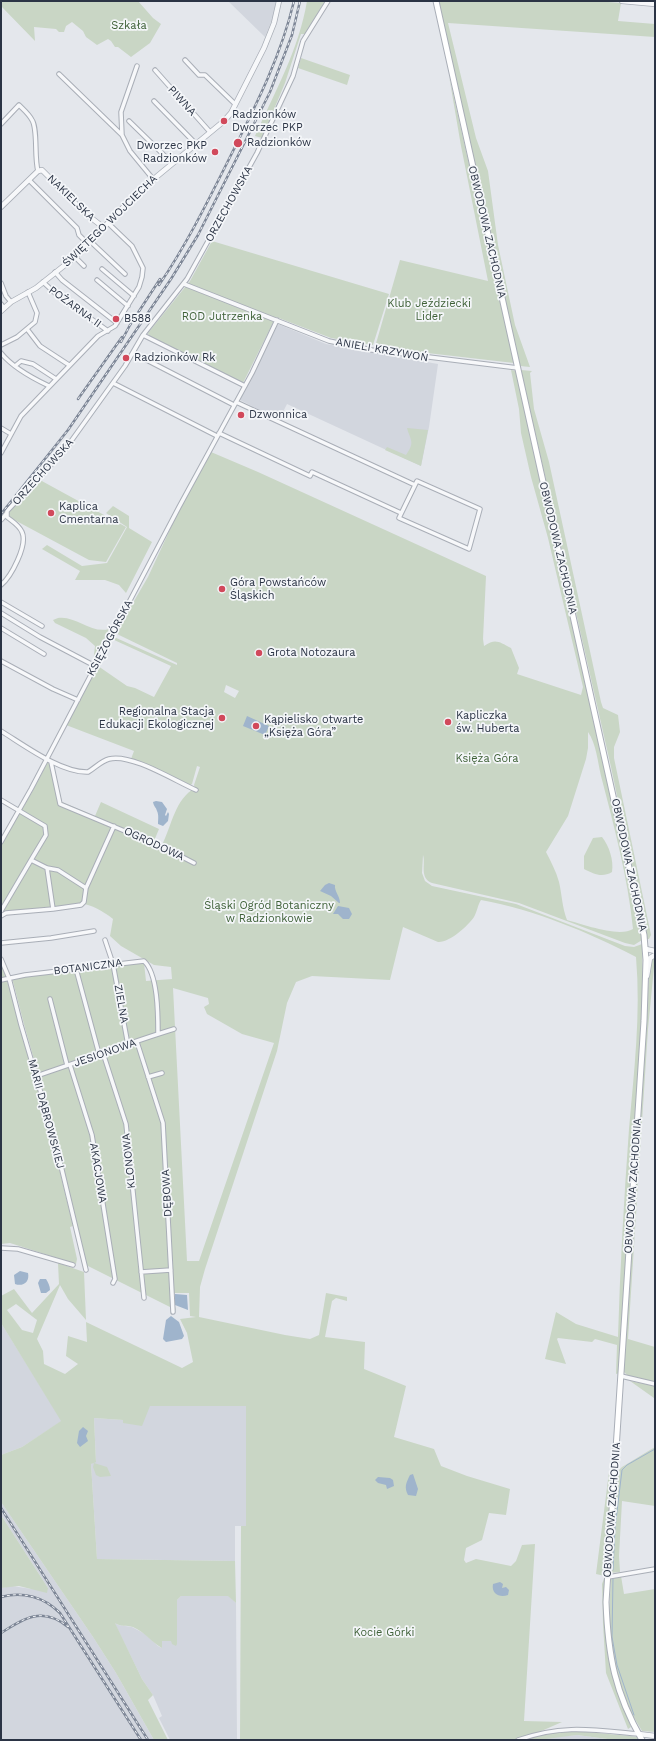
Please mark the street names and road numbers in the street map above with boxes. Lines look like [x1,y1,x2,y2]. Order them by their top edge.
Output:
street label: PIWNA [165,83,199,119]
street label: ORZECHOWSKA [203,164,255,244]
street label: OBWODOWA ZACHODNIA [465,164,509,300]
street label: NAKIELSKA [45,172,97,224]
street label: ŚWIĘTEGO WOJCIECHA [60,172,160,270]
street label: POŻARNA II [46,283,104,331]
street label: ANIELI KRZYWOŃ [335,335,429,365]
street label: ORZECHOWSKA [10,436,76,508]
street label: OBWODOWA ZACHODNIA [536,480,580,616]
street label: KSIĘŻOGÓRSKA [84,598,136,678]
street label: OBWODOWA ZACHODNIA [608,797,650,933]
street label: OGRODOWA [122,824,186,864]
street label: BOTANICZNA [53,956,123,978]
street label: ZIELNA [111,984,131,1024]
street label: JESIONOWA [72,1036,138,1070]
street label: MARII DĄBROWSKIEJ [25,1058,67,1170]
street label: OBWODOWA ZACHODNIA [622,1118,644,1254]
street label: KLONOWA [120,1133,138,1189]
street label: AKACJOWA [87,1142,109,1204]
street label: DĘBOWA [159,1169,175,1217]
street label: OBWODOWA ZACHODNIA [601,1442,623,1578]

